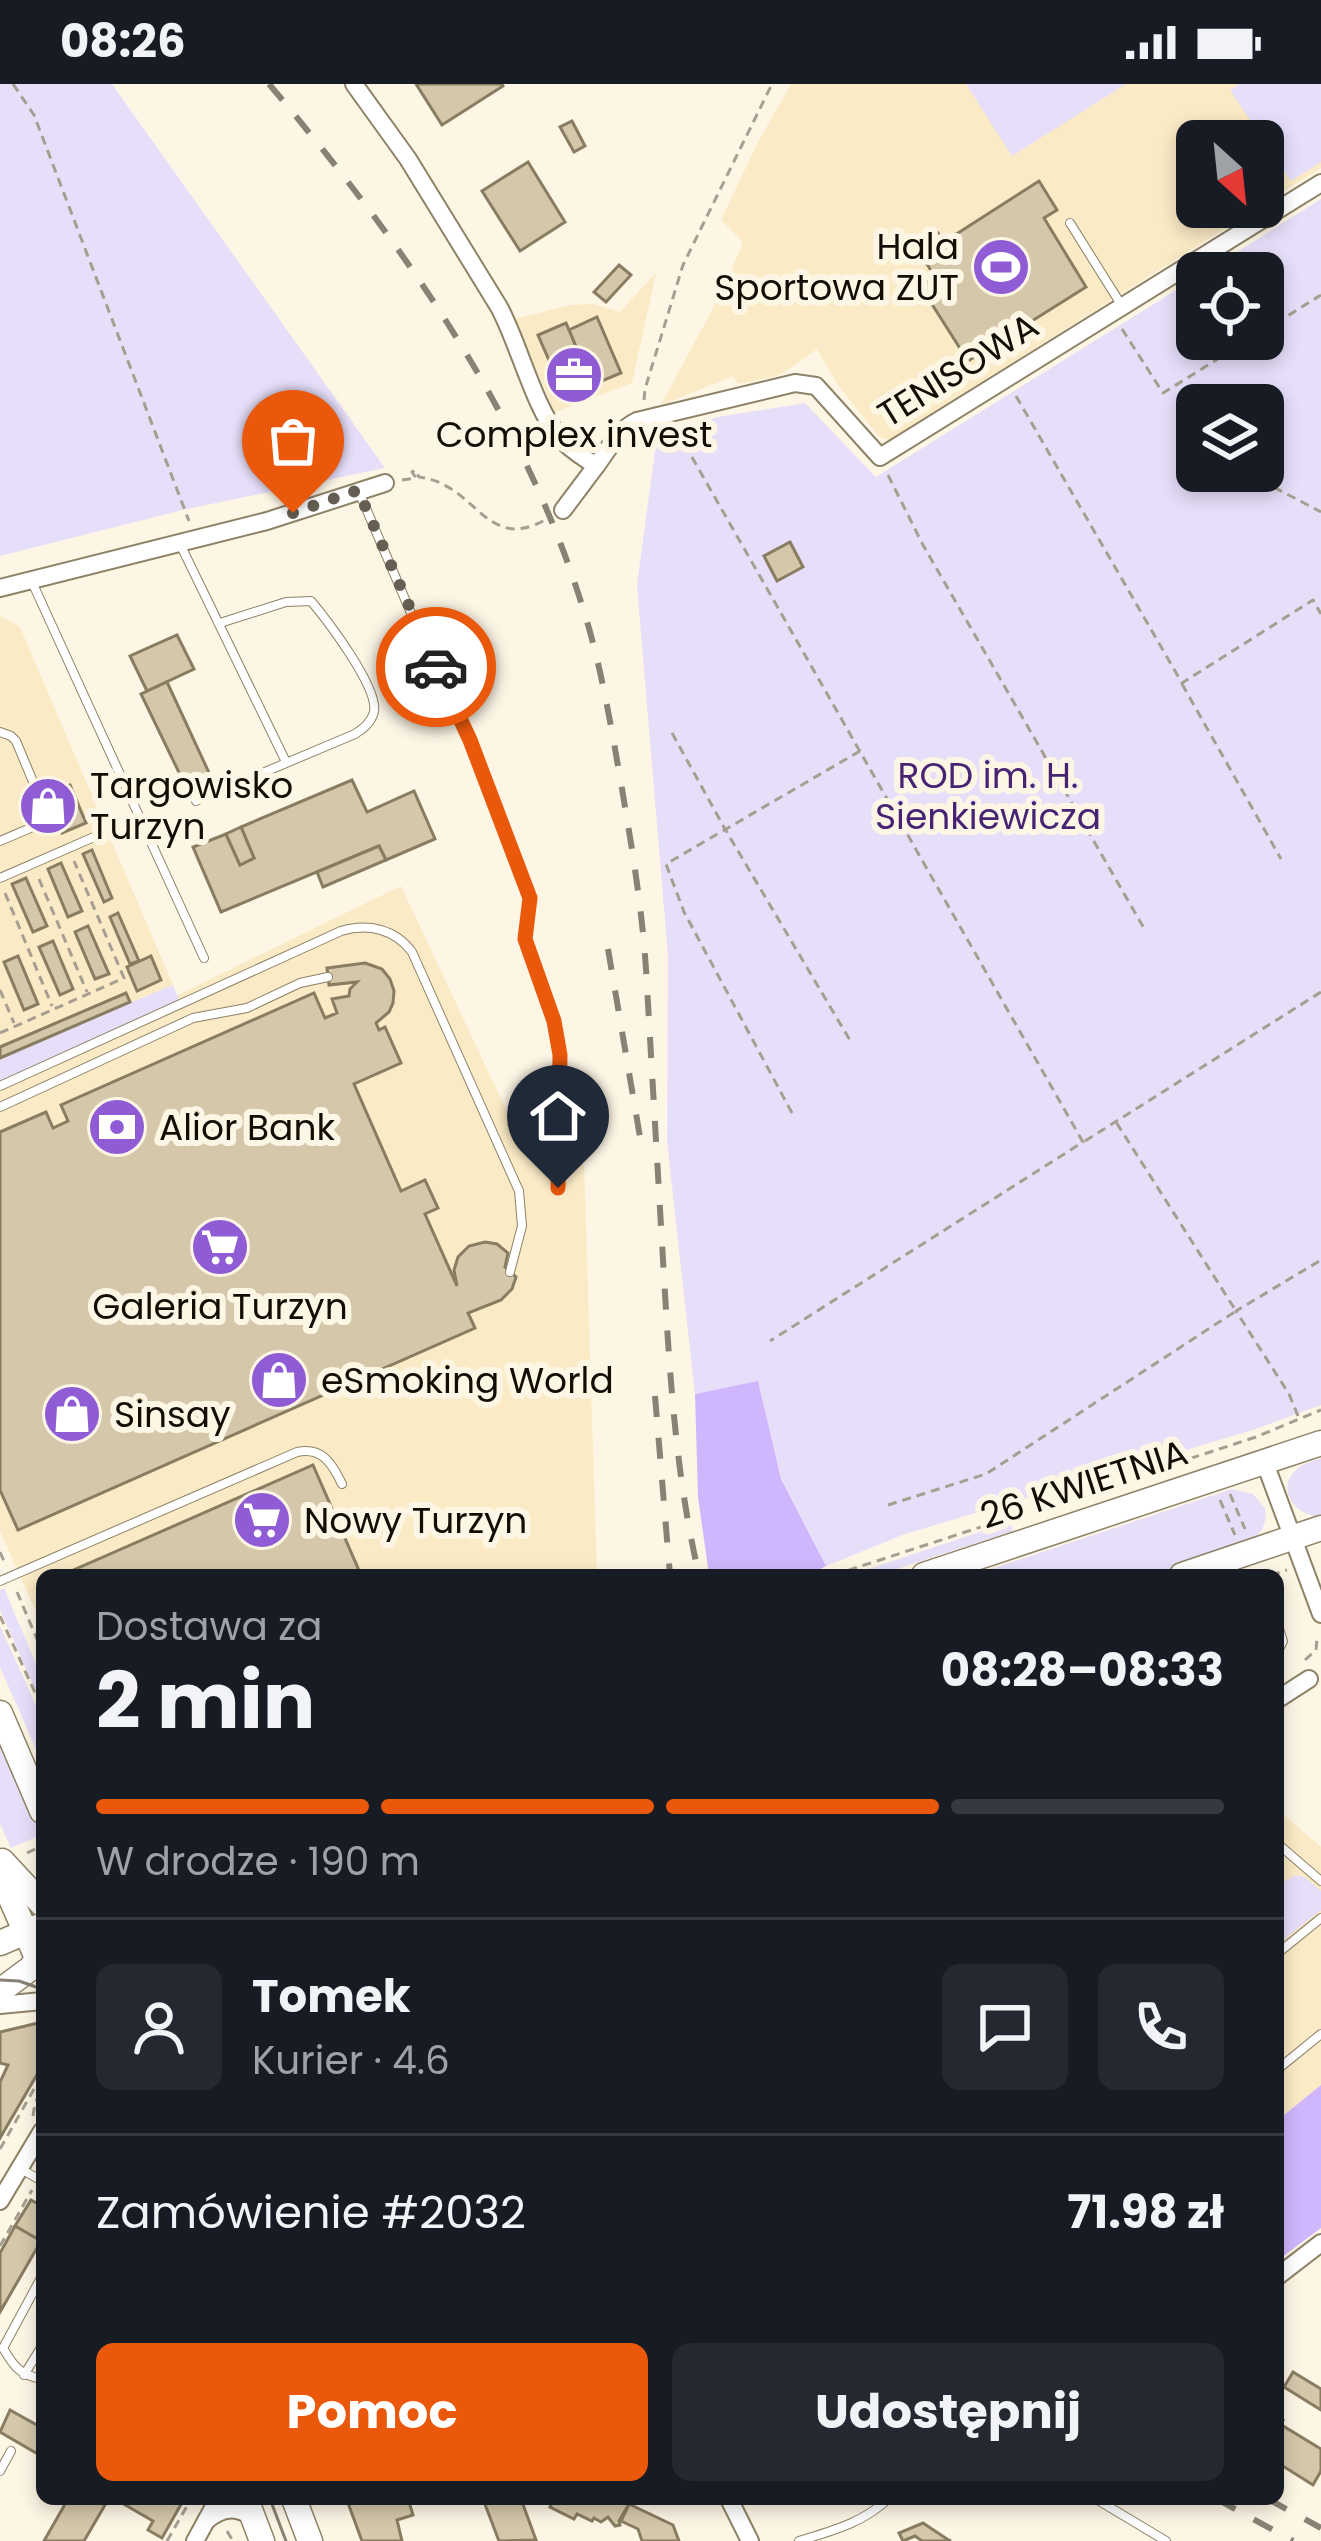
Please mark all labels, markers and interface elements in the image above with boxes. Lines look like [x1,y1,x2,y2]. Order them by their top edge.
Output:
text: 08:26 [60,10,186,73]
north arrow [1176,120,1284,228]
map controls [1176,120,1284,492]
place label: Hala Sportowa ZUT [714,221,959,313]
sports icon: Hala Sportowa ZUT [970,236,1032,298]
button: locate [1176,252,1284,360]
street label: TENISOWA [868,300,1048,440]
office icon: Complex invest [543,344,605,406]
button: layers [1176,384,1284,492]
pin [242,390,344,513]
icon: bag [260,408,326,474]
place label: Complex invest [436,409,712,460]
courier [376,607,496,727]
icon: car [403,634,469,700]
park label: ROD im. H. Sienkiewicza [875,750,1101,842]
place label: Targowisko Turzyn [90,760,293,852]
shop icon: Targowisko Turzyn [17,775,79,837]
pin [507,1065,609,1188]
icon: home [525,1083,591,1149]
bank icon: Alior Bank [86,1096,148,1158]
place label: Alior Bank [159,1102,336,1153]
supermarket icon: Galeria Turzyn [189,1216,251,1278]
place label: Galeria Turzyn [92,1281,348,1332]
shop icon: eSmoking World [248,1349,310,1411]
place label: eSmoking World [321,1355,614,1406]
shop icon: Sinsay [41,1383,103,1445]
place label: Sinsay [114,1389,230,1440]
street label: 26 KWIETNIA [974,1427,1194,1541]
supermarket icon: Nowy Turzyn [231,1489,293,1551]
place label: Nowy Turzyn [304,1495,527,1546]
text: Dostawa za [96,1599,322,1654]
text: 08:28–08:33 [941,1639,1224,1702]
text: 2 min [96,1646,315,1755]
text: W drodze · 190 m [96,1834,420,1889]
button: person [96,1964,222,2090]
button: chat [942,1964,1068,2090]
button: phone [1098,1964,1224,2090]
text: Tomek [252,1965,410,2028]
text: Kurier · 4.6 [252,2033,450,2088]
text: Zamówienie #2032 [96,2181,526,2244]
text: 71.98 zł [1067,2181,1224,2244]
button: Pomoc [96,2343,648,2481]
button: Udostępnij [672,2343,1224,2481]

